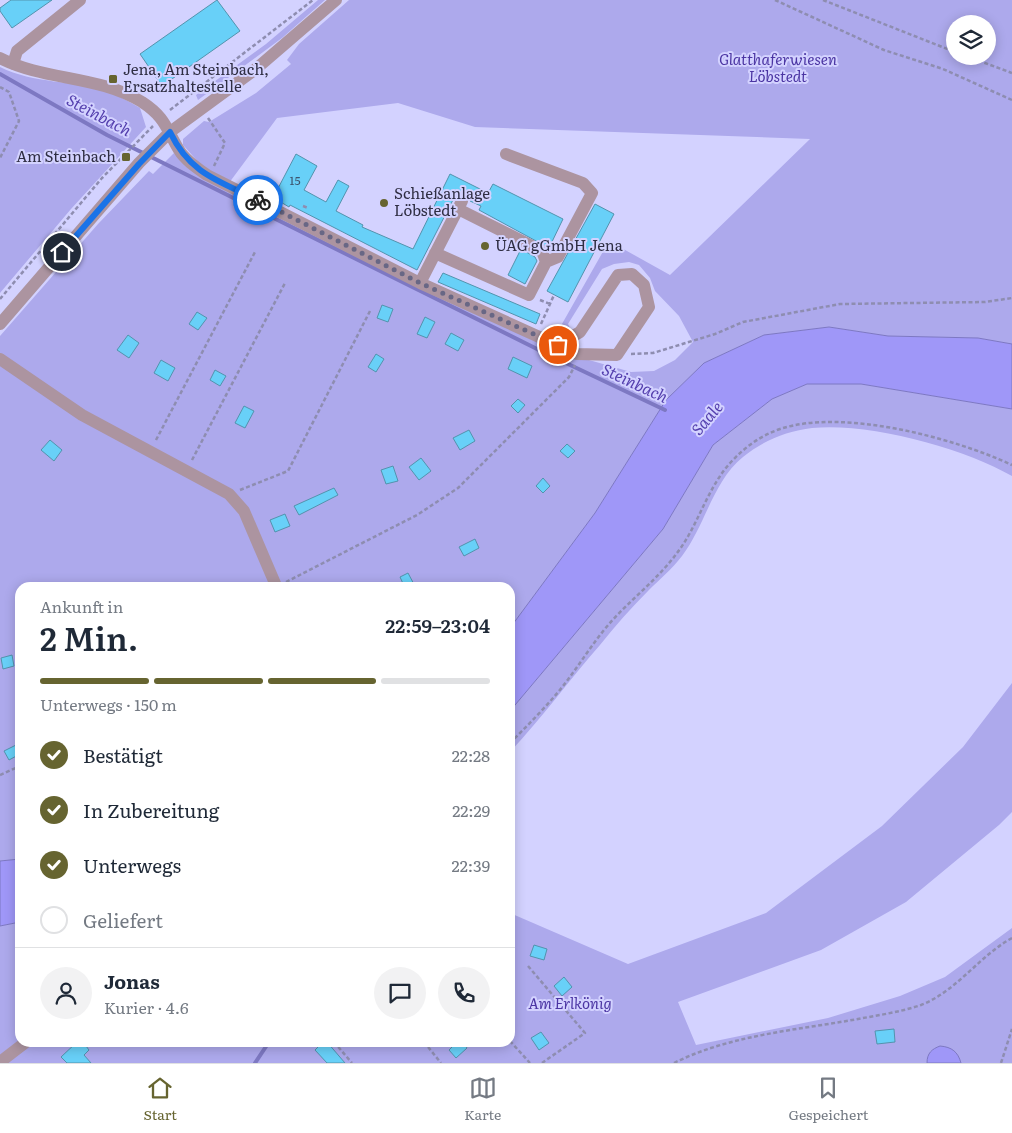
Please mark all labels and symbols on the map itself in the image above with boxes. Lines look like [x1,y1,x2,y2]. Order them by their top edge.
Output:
park label: Glatthaferwiesen Löbstedt [719,47,837,87]
place label: Jena, Am Steinbach, Ersatzhaltestelle [123,57,269,97]
marker: Jena, Am Steinbach, Ersatzhaltestelle [107,73,119,85]
water label: Steinbach [63,87,137,141]
place label: Am Steinbach [16,144,116,167]
marker: Am Steinbach [120,151,132,163]
house number: 15 [290,171,300,189]
courier [233,175,283,225]
place label: Schießanlage Löbstedt [394,181,490,221]
marker: Schießanlage Löbstedt [378,197,390,209]
pin [41,231,83,273]
place label: ÜAG gGmbH Jena [495,233,624,256]
marker: ÜAG gGmbH Jena [479,240,491,252]
pin [537,324,579,366]
water label: Steinbach [598,356,673,408]
water label: Saale [685,395,728,440]
park label: Am Erlkönig [528,991,612,1014]

